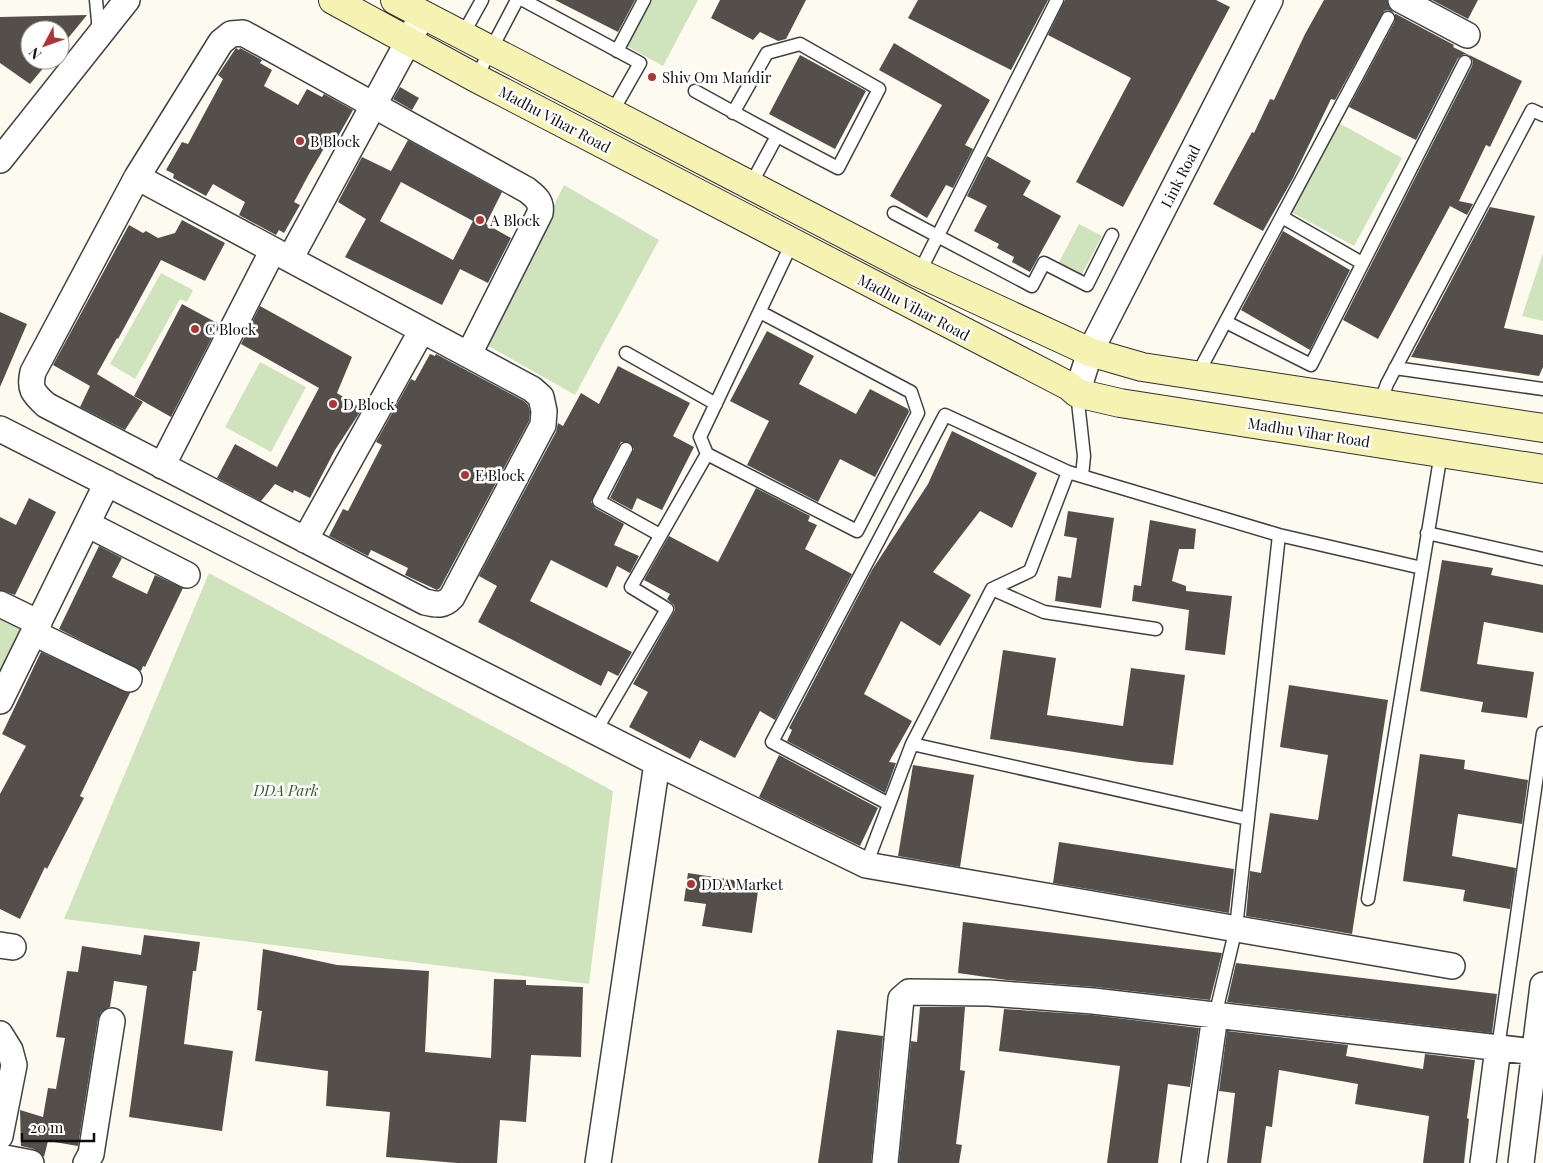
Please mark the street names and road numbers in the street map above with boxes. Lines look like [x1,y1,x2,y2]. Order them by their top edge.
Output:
street label: Madhu Vihar Road [496,81,615,157]
street label: Link Road [1156,141,1204,211]
street label: Madhu Vihar Road [855,269,974,345]
street label: Madhu Vihar Road [1246,412,1372,452]

